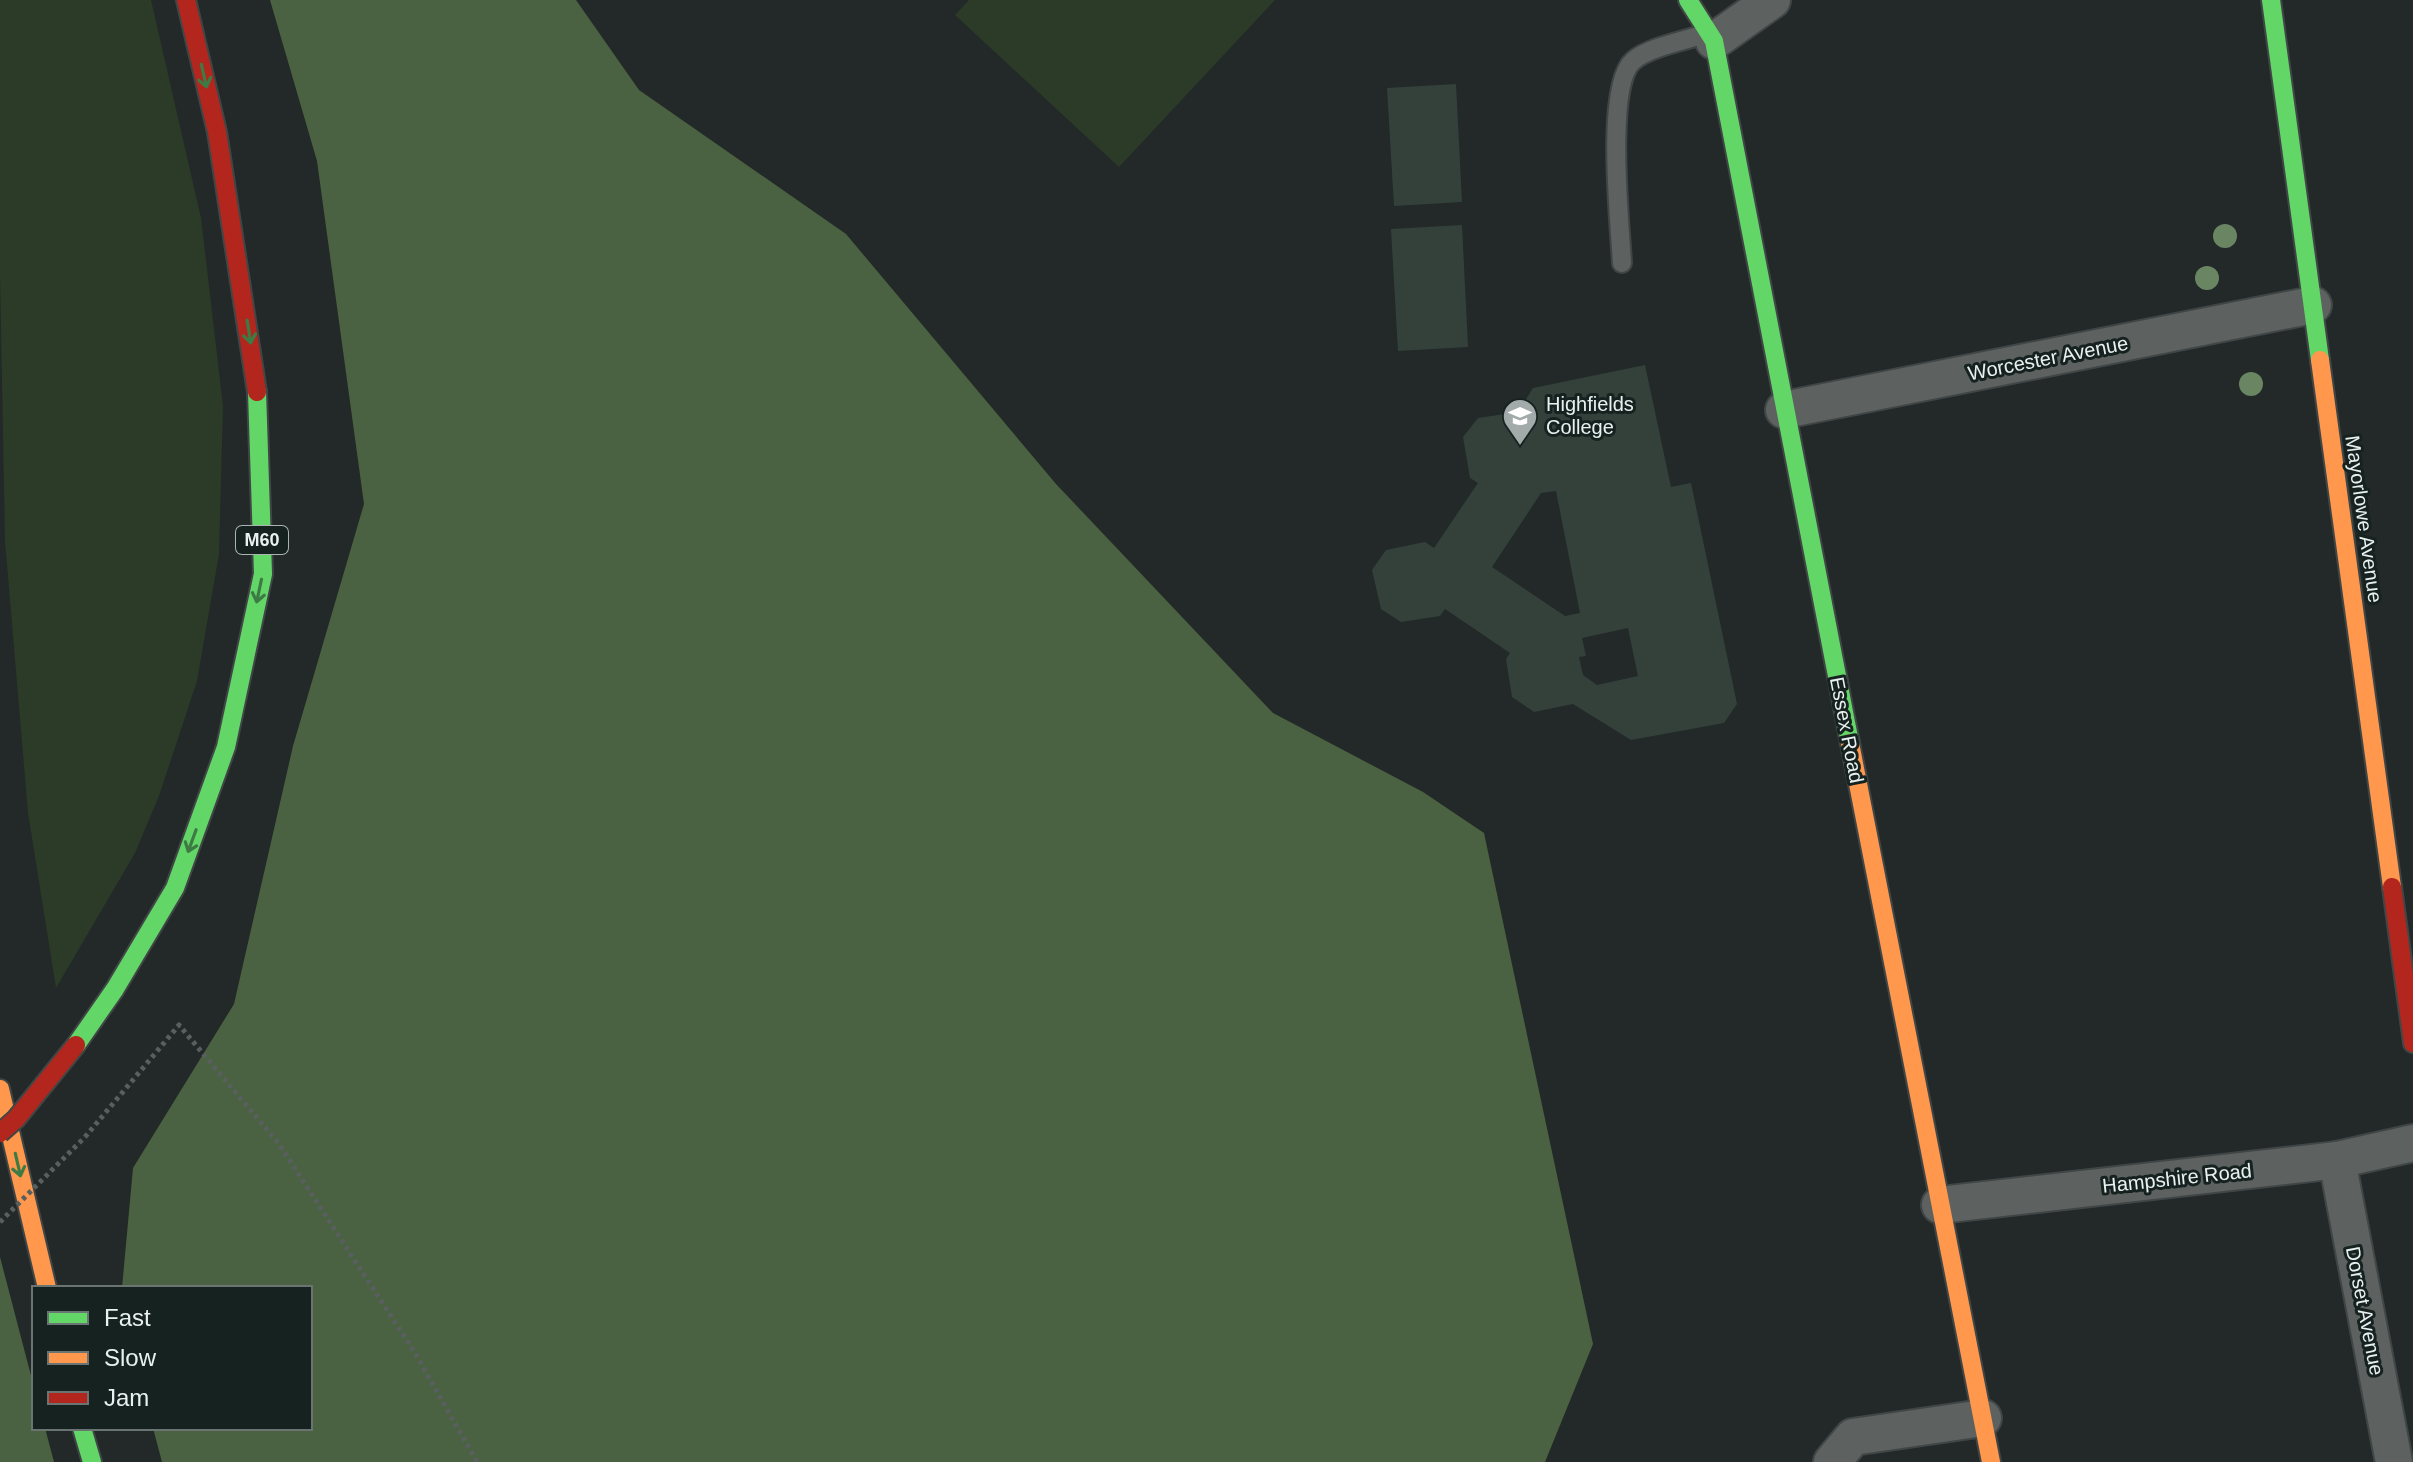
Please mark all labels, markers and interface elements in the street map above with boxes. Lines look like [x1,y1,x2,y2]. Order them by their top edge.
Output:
one-way arrow [197,63,212,88]
one-way arrow [242,319,257,344]
street label: Worcester Avenue [1966,332,2130,384]
place label: Highfields College [1546,393,1634,438]
school or university icon: Highfields College [1501,397,1539,447]
street label: Mayorlowe Avenue [2341,434,2387,604]
road number: M60 [236,526,288,554]
one-way arrow [251,577,266,603]
street label: Essex Road [1826,675,1868,785]
one-way arrow [184,828,198,853]
one-way arrow [11,1152,26,1178]
street label: Hampshire Road [2101,1159,2253,1197]
street label: Dorset Avenue [2342,1245,2388,1377]
legend [32,1286,312,1430]
text: Fast [104,1304,151,1331]
text: Slow [104,1344,157,1371]
text: Jam [104,1384,149,1411]

